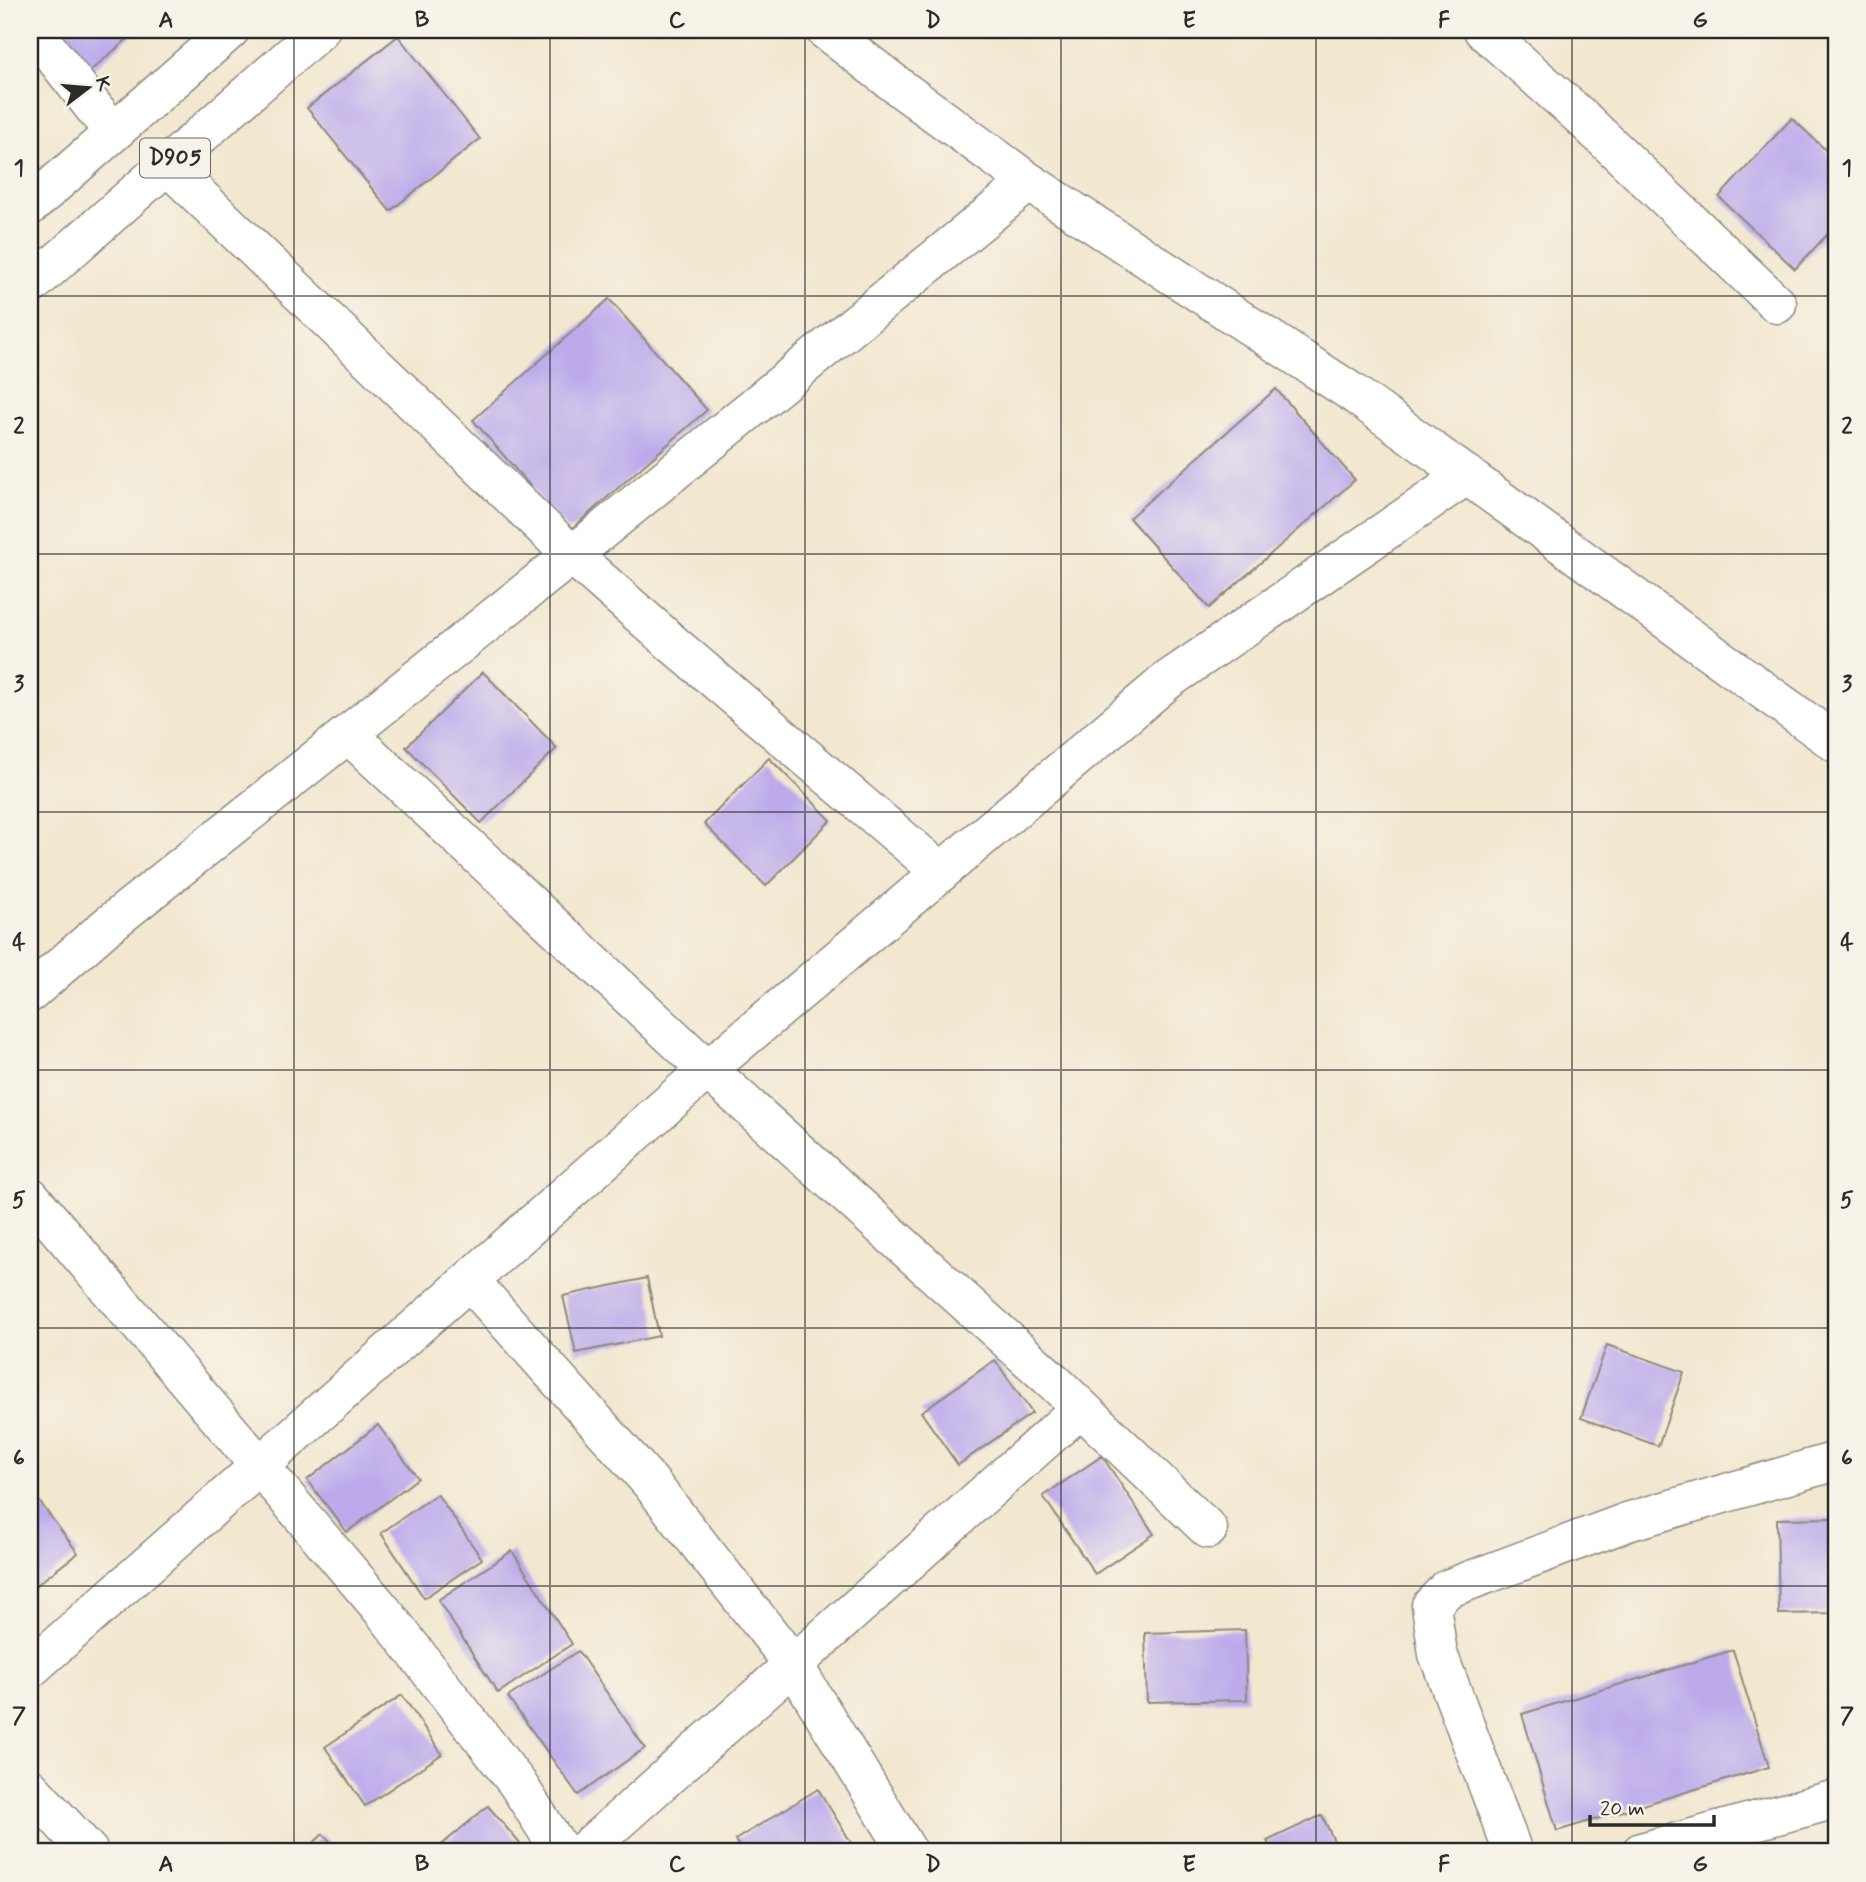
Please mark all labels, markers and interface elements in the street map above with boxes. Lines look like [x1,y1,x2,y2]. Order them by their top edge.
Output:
text: A [158,6,174,36]
text: B [415,6,430,36]
text: C [669,6,686,36]
text: D [925,6,941,36]
text: E [1182,6,1196,36]
text: F [1438,6,1450,36]
text: G [1692,6,1708,36]
north arrow [52,52,122,122]
text: K [89,74,117,94]
road number: D905 [140,139,210,178]
text: 1 [14,154,24,184]
text: 1 [1842,154,1852,184]
text: 2 [13,412,25,442]
text: 2 [1841,412,1853,442]
text: 3 [14,670,25,700]
text: 3 [1842,670,1853,700]
text: 4 [12,928,26,958]
text: 4 [1840,928,1854,958]
text: 5 [12,1186,26,1216]
text: 5 [1840,1186,1854,1216]
text: 6 [13,1444,25,1474]
text: 6 [1841,1444,1853,1474]
text: 7 [12,1702,26,1732]
text: 7 [1840,1702,1854,1732]
scale bar [1590,1784,1714,1828]
text: 20 m [1600,1795,1645,1823]
text: A [158,1850,174,1880]
text: B [415,1850,430,1880]
text: C [669,1850,686,1880]
text: D [925,1850,941,1880]
text: E [1182,1850,1196,1880]
text: F [1438,1850,1450,1880]
text: G [1692,1850,1708,1880]

